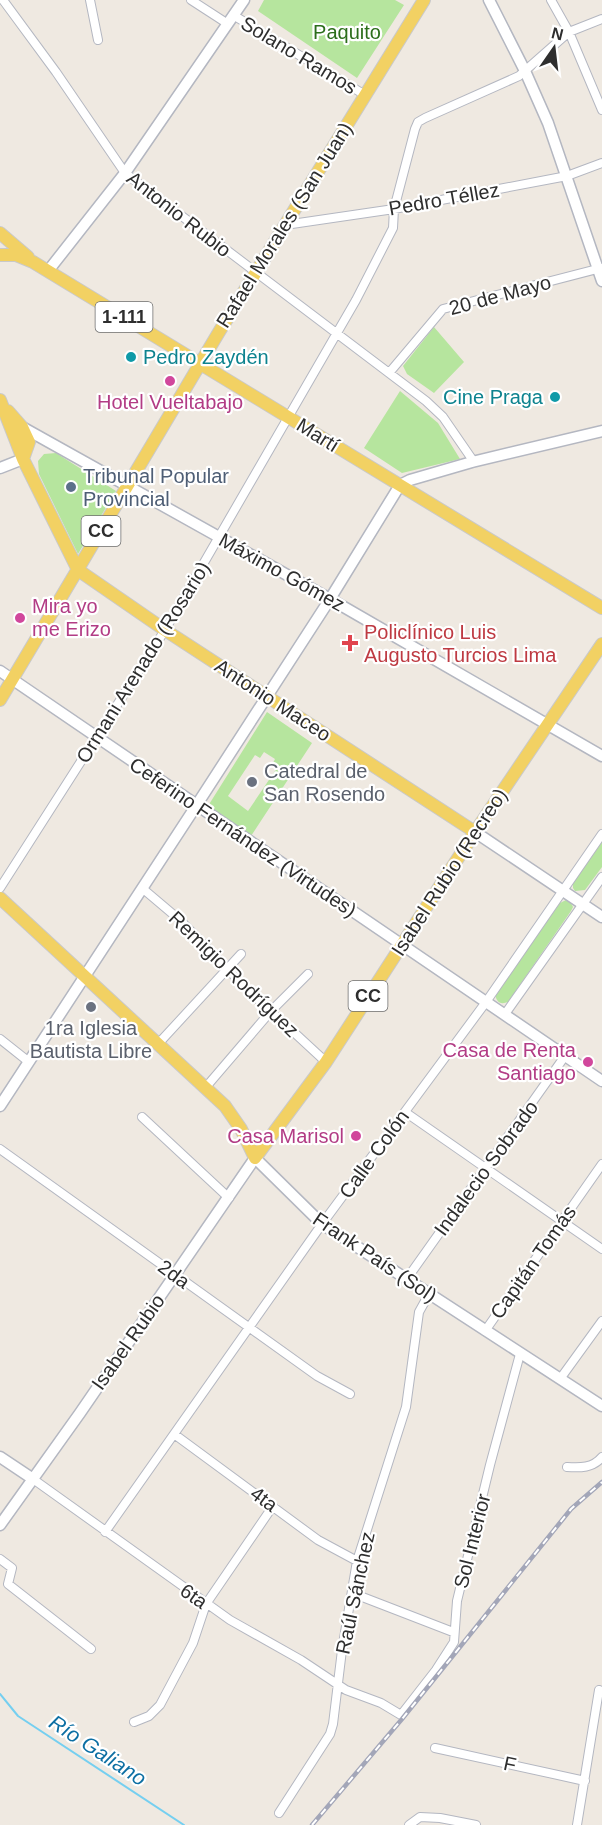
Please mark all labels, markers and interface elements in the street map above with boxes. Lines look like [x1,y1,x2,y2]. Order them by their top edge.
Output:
street label: Solano Ramos [237,12,361,98]
north arrow [524,18,584,78]
park label: Paquito [313,21,381,43]
text: N [550,24,565,44]
street label: Rafael Morales (San Juan) [212,118,356,332]
street label: Antonio Rubio [123,167,235,261]
street label: Pedro Téllez [387,178,501,220]
street label: 20 de Mayo [447,271,553,319]
road number: 1-111 [96,302,152,332]
place label: Pedro Zaydén [143,346,269,368]
marker: Pedro Zaydén [124,350,138,364]
marker: Hotel Vueltabajo [163,374,177,388]
place label: Cine Praga [443,386,544,408]
marker: Cine Praga [548,390,562,404]
place label: Hotel Vueltabajo [97,391,243,413]
street label: Martí [293,414,344,457]
place label: Tribunal Popular Provincial [83,465,229,510]
marker: Tribunal Popular Provincial [64,480,78,494]
road number: CC [82,516,120,546]
street label: Máximo Gómez [215,528,349,616]
street label: Ormani Arenado (Rosario) [72,557,214,767]
place label: Mira yo me Erizo [32,595,111,640]
marker: Mira yo me Erizo [13,611,27,625]
place label: Policlínico Luis Augusto Turcios Lima [364,621,557,666]
marker: Policlínico Luis Augusto Turcios Lima [341,634,359,652]
street label: Antonio Maceo [211,654,335,746]
street label: Ceferino Fernández (Virtudes) [125,753,361,921]
place label: Catedral de San Rosendo [264,760,385,805]
marker: Catedral de San Rosendo [245,775,259,789]
street label: Isabel Rubio (Recreo) [387,784,511,960]
street label: Remigio Rodríguez [165,907,303,1041]
road number: CC [348,981,388,1011]
marker: 1ra Iglesia Bautista Libre [84,1000,98,1014]
place label: 1ra Iglesia Bautista Libre [30,1017,152,1062]
place label: Casa de Renta Santiago [443,1039,577,1084]
marker: Casa de Renta Santiago [581,1055,595,1069]
street label: Indalecio Sobrado [430,1096,542,1240]
street label: Calle Colón [335,1106,413,1202]
place label: Casa Marisol [227,1125,344,1147]
marker: Casa Marisol [349,1129,363,1143]
street label: Capitán Tomás [486,1201,580,1323]
street label: Frank País (Sol) [309,1207,441,1307]
street label: 2da [154,1255,195,1293]
street label: Isabel Rubio [87,1290,169,1394]
street label: 4ta [246,1482,282,1517]
street label: Sol Interior [450,1491,494,1591]
street label: Raúl Sánchez [331,1530,379,1656]
street label: 6ta [176,1579,212,1613]
water label: Río Galiano [45,1710,151,1790]
street label: F [502,1752,518,1776]

